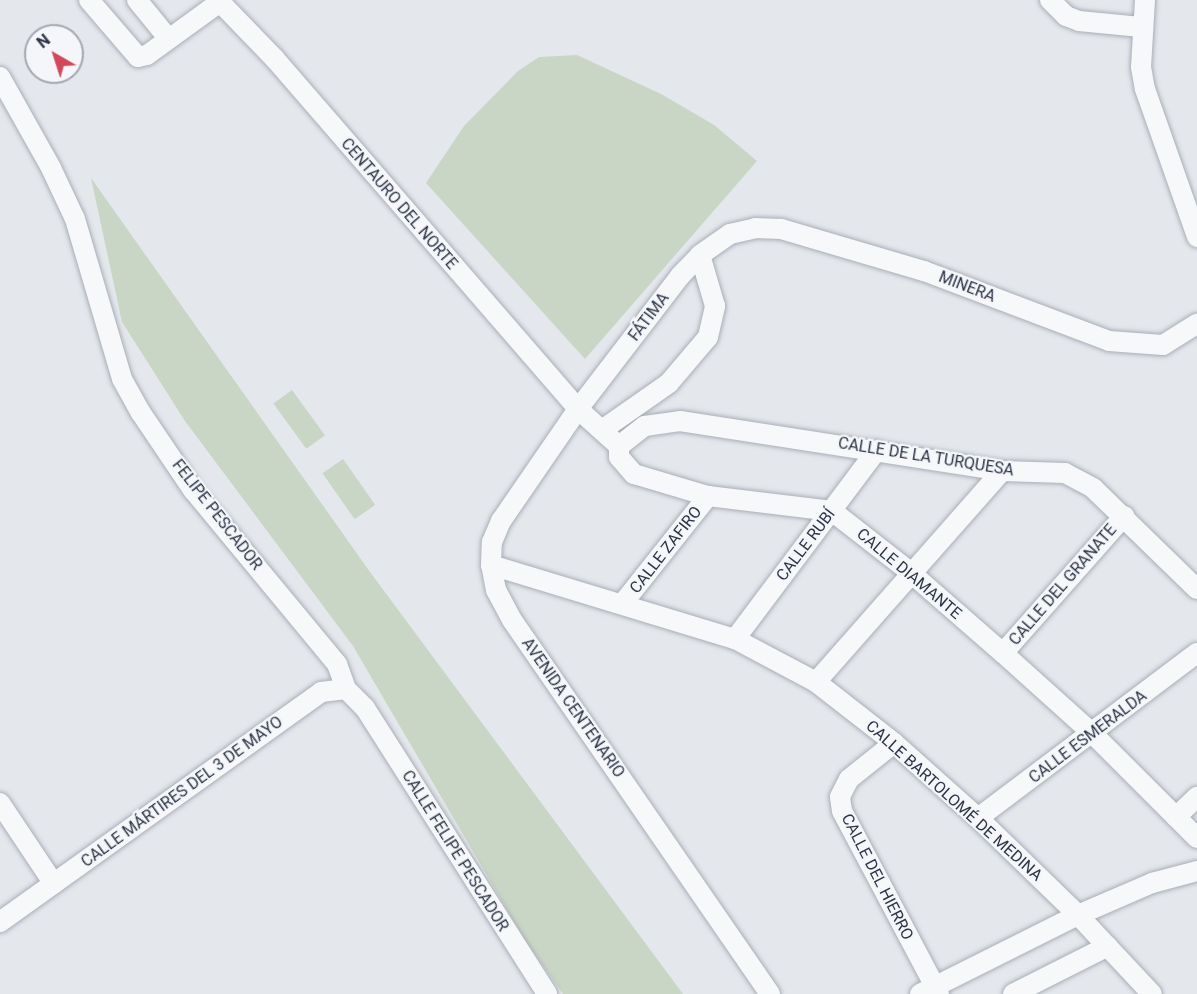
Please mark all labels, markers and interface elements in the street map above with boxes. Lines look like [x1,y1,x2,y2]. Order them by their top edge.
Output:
north arrow [24,24,84,84]
text: N [33,30,54,52]
street label: CENTAURO DEL NORTE [337,134,461,274]
street label: MINERA [936,267,998,307]
street label: FÁTIMA [625,289,673,345]
street label: CALLE DE LA TURQUESA [837,434,1015,480]
street label: FELIPE PESCADOR [168,456,266,574]
street label: CALLE ZAFIRO [626,503,706,597]
street label: CALLE RUBÍ [773,505,839,585]
street label: CALLE DEL GRANATE [1005,521,1121,649]
street label: CALLE DIAMANTE [853,525,965,623]
street label: AVENIDA CENTENARIO [518,634,628,782]
street label: CALLE ESMERALDA [1025,686,1151,788]
street label: CALLE MÁRTIRES DEL 3 DE MAYO [78,712,286,872]
street label: CALLE BARTOLOMÉ DE MEDINA [862,717,1046,885]
street label: CALLE FELIPE PESCADOR [398,767,512,935]
street label: CALLE DEL HIERRO [837,811,917,943]

